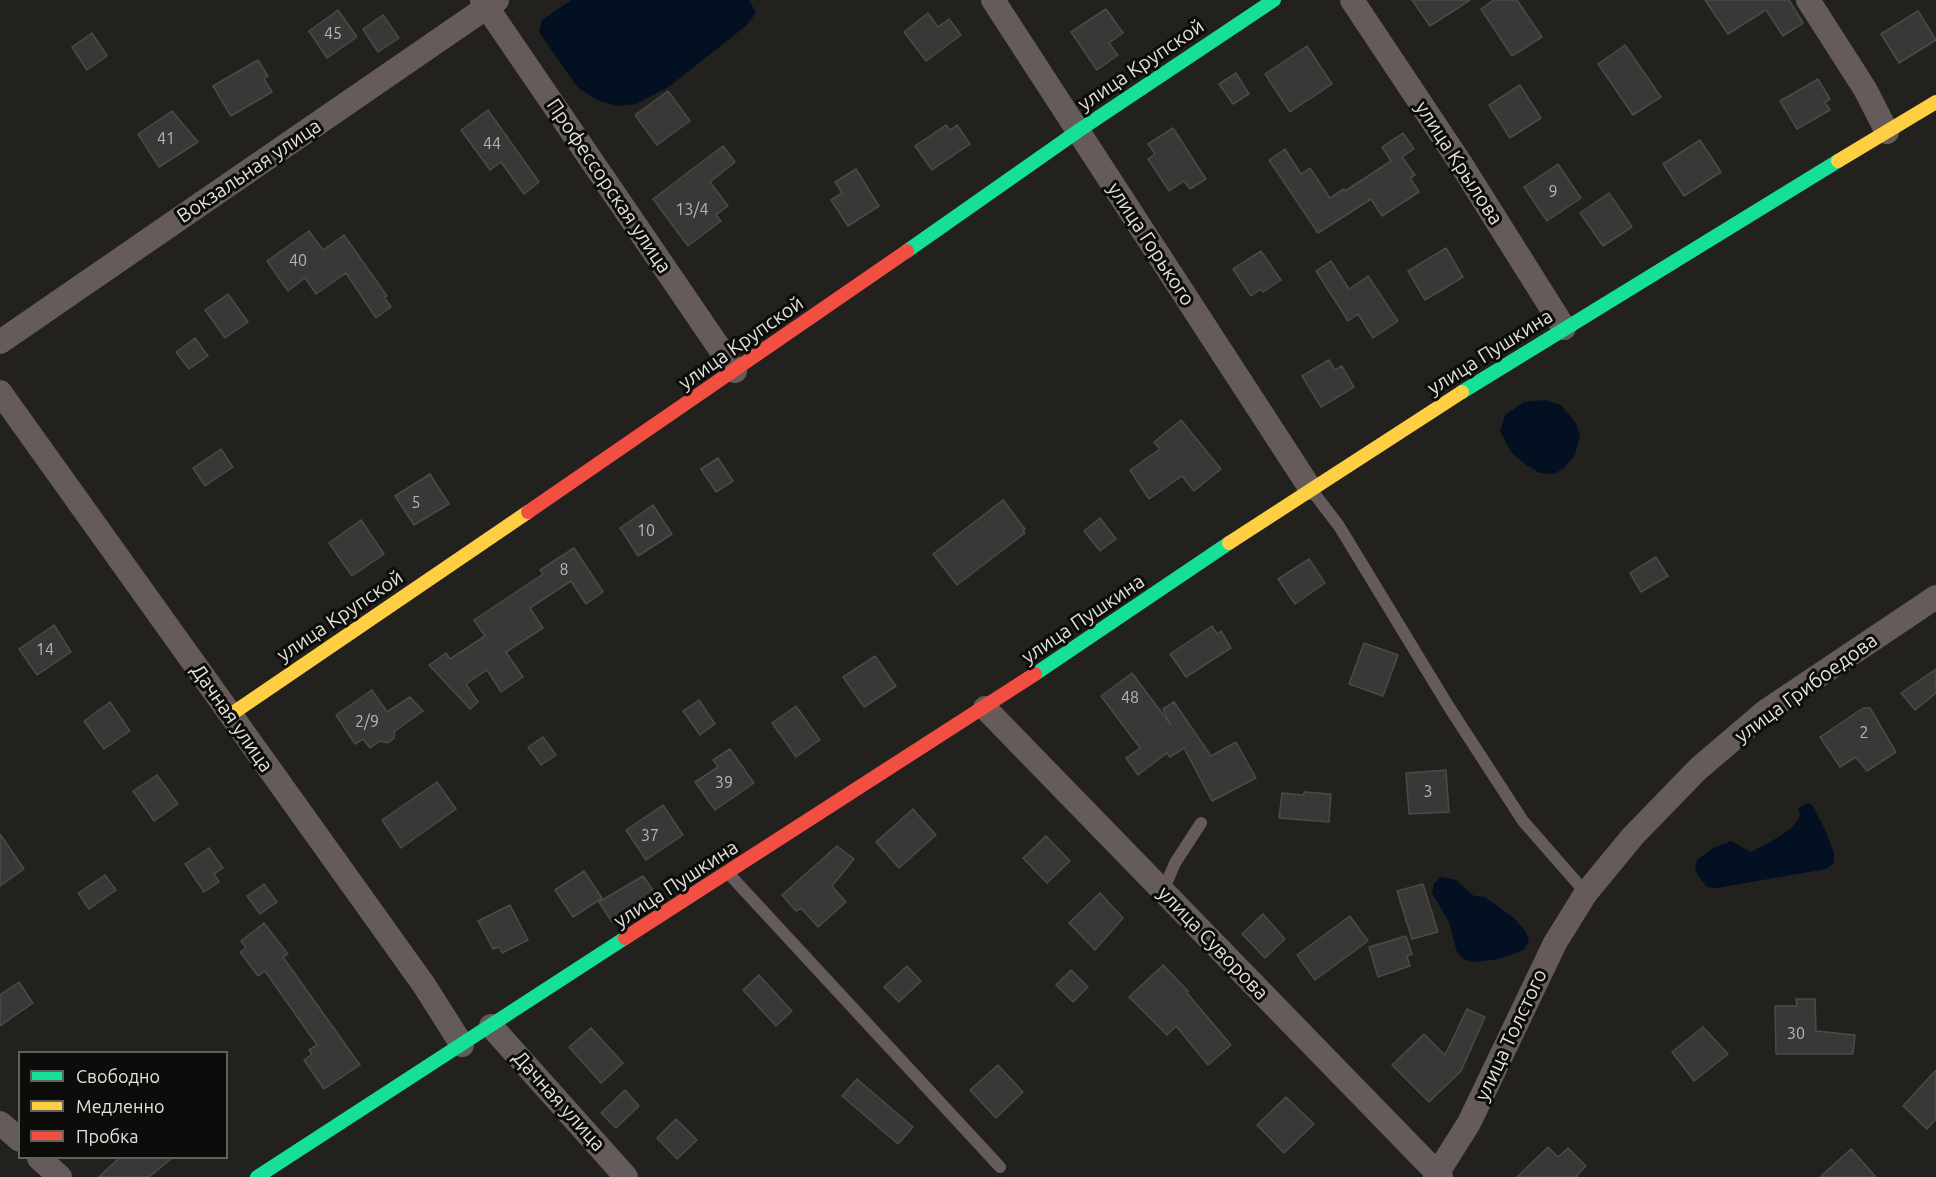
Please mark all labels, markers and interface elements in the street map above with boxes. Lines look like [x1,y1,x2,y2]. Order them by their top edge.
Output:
street label: улица Крупской [1073,14,1209,116]
house number: 45 [324,24,342,44]
street label: Профессорская улица [542,94,676,278]
street label: улица Крылова [1410,97,1508,229]
street label: Вокзальная улица [172,114,326,228]
house number: 41 [157,129,175,149]
house number: 44 [483,134,501,154]
street label: улица Горького [1102,178,1200,310]
house number: 9 [1548,182,1558,202]
house number: 13/4 [676,200,708,220]
house number: 40 [289,251,307,271]
street label: улица Крупской [674,291,808,395]
street label: улица Пушкина [1423,304,1557,400]
house number: 5 [411,493,421,513]
house number: 10 [637,521,655,541]
house number: 8 [559,560,569,580]
street label: улица Крупской [272,565,408,667]
street label: улица Пушкина [1017,569,1149,669]
street label: улица Грибоедова [1730,628,1882,748]
house number: 14 [36,640,54,660]
street label: Дачная улица [186,659,278,777]
house number: 48 [1121,688,1139,708]
house number: 2/9 [355,712,379,732]
house number: 2 [1859,723,1869,743]
house number: 39 [715,773,733,793]
house number: 3 [1423,782,1433,802]
house number: 37 [641,826,659,846]
street label: улица Пушкина [609,835,743,933]
street label: улица Суворова [1153,881,1273,1005]
street label: улица Толстого [1470,965,1552,1105]
house number: 30 [1787,1024,1805,1044]
street label: Дачная улица [508,1046,610,1156]
legend [18,1051,228,1159]
text: Свободно [76,1066,160,1086]
text: Медленно [76,1096,165,1116]
text: Пробка [76,1126,139,1146]

